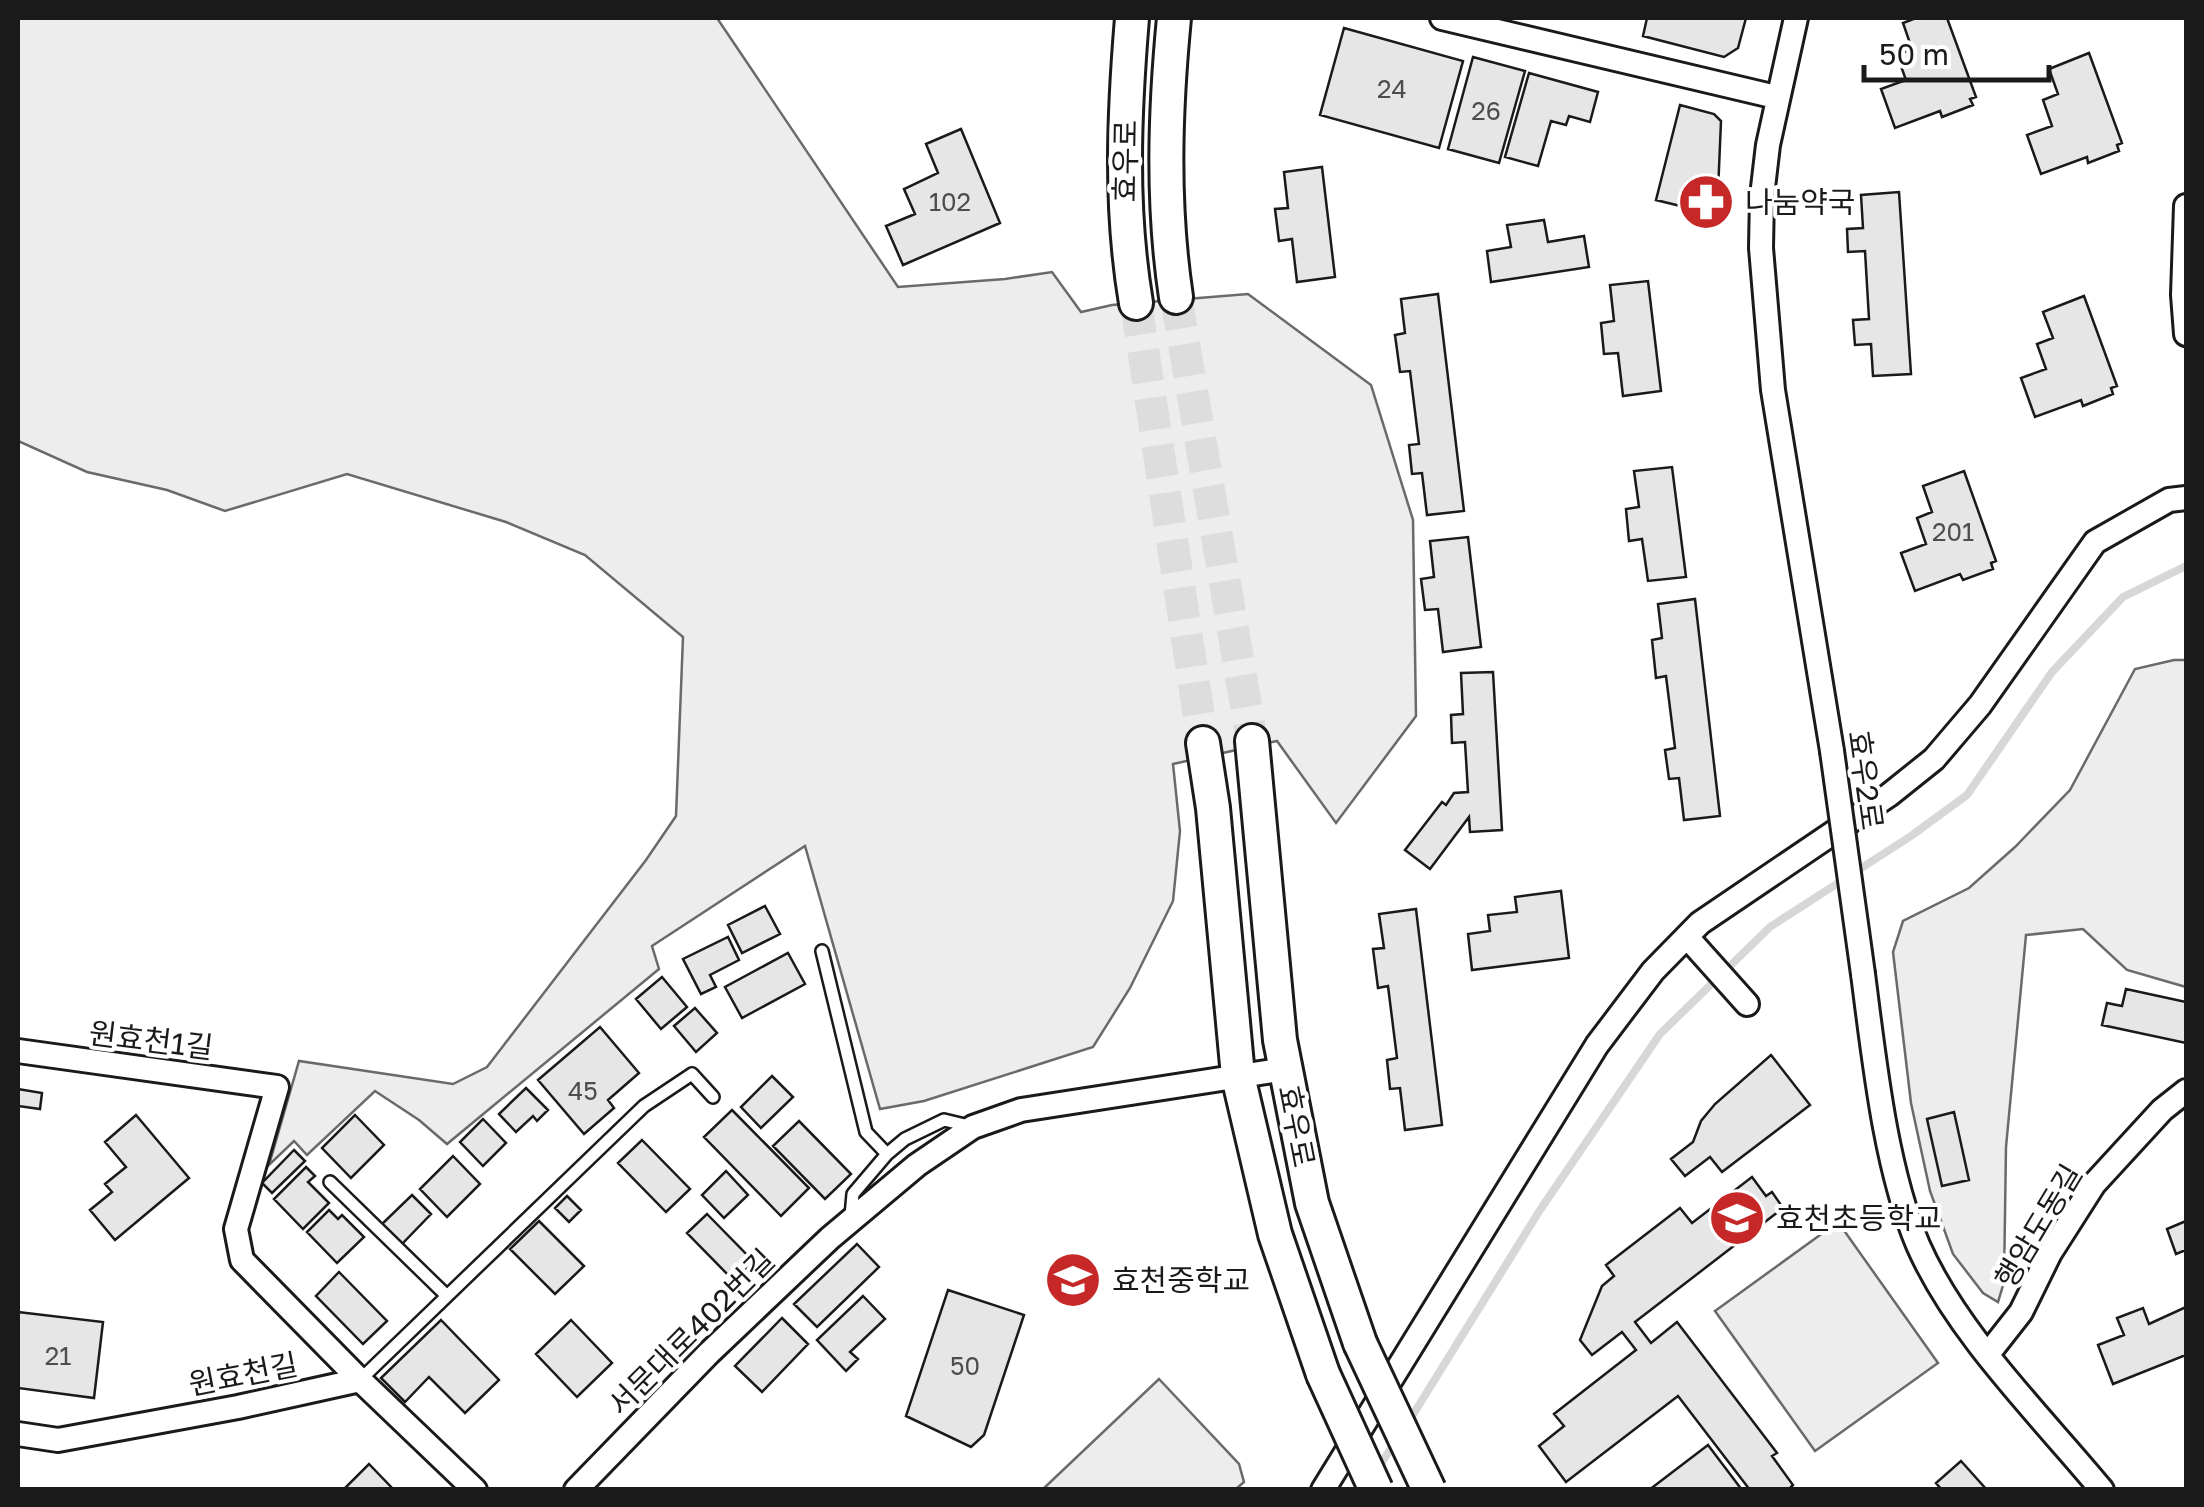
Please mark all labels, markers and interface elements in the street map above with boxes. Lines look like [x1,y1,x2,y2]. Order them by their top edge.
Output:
scale bar [1864,20,2049,82]
text: 50 m [1879,36,1949,72]
house number: 24 [1377,73,1407,104]
house number: 26 [1471,95,1501,126]
street label: 효우로 [1106,119,1144,203]
pharmacy icon: 나눔약국 [1676,172,1736,232]
place label: 나눔약국 [1745,184,1855,220]
house number: 102 [929,186,971,217]
house number: 201 [1932,516,1974,547]
street label: 효우2로 [1841,728,1891,832]
street label: 원효천1길 [87,1015,215,1065]
house number: 45 [568,1075,598,1106]
street label: 효우로 [1271,1082,1323,1170]
street label: 행암도동길 [1987,1158,2089,1294]
school or university icon: 효천초등학교 [1707,1188,1767,1248]
place label: 효천초등학교 [1776,1200,1942,1236]
street label: 서문대로402번길 [601,1242,781,1422]
school or university icon: 효천중학교 [1043,1250,1103,1310]
place label: 효천중학교 [1112,1262,1250,1298]
house number: 21 [45,1340,71,1371]
street label: 원효천길 [185,1346,301,1402]
house number: 50 [950,1350,980,1381]

